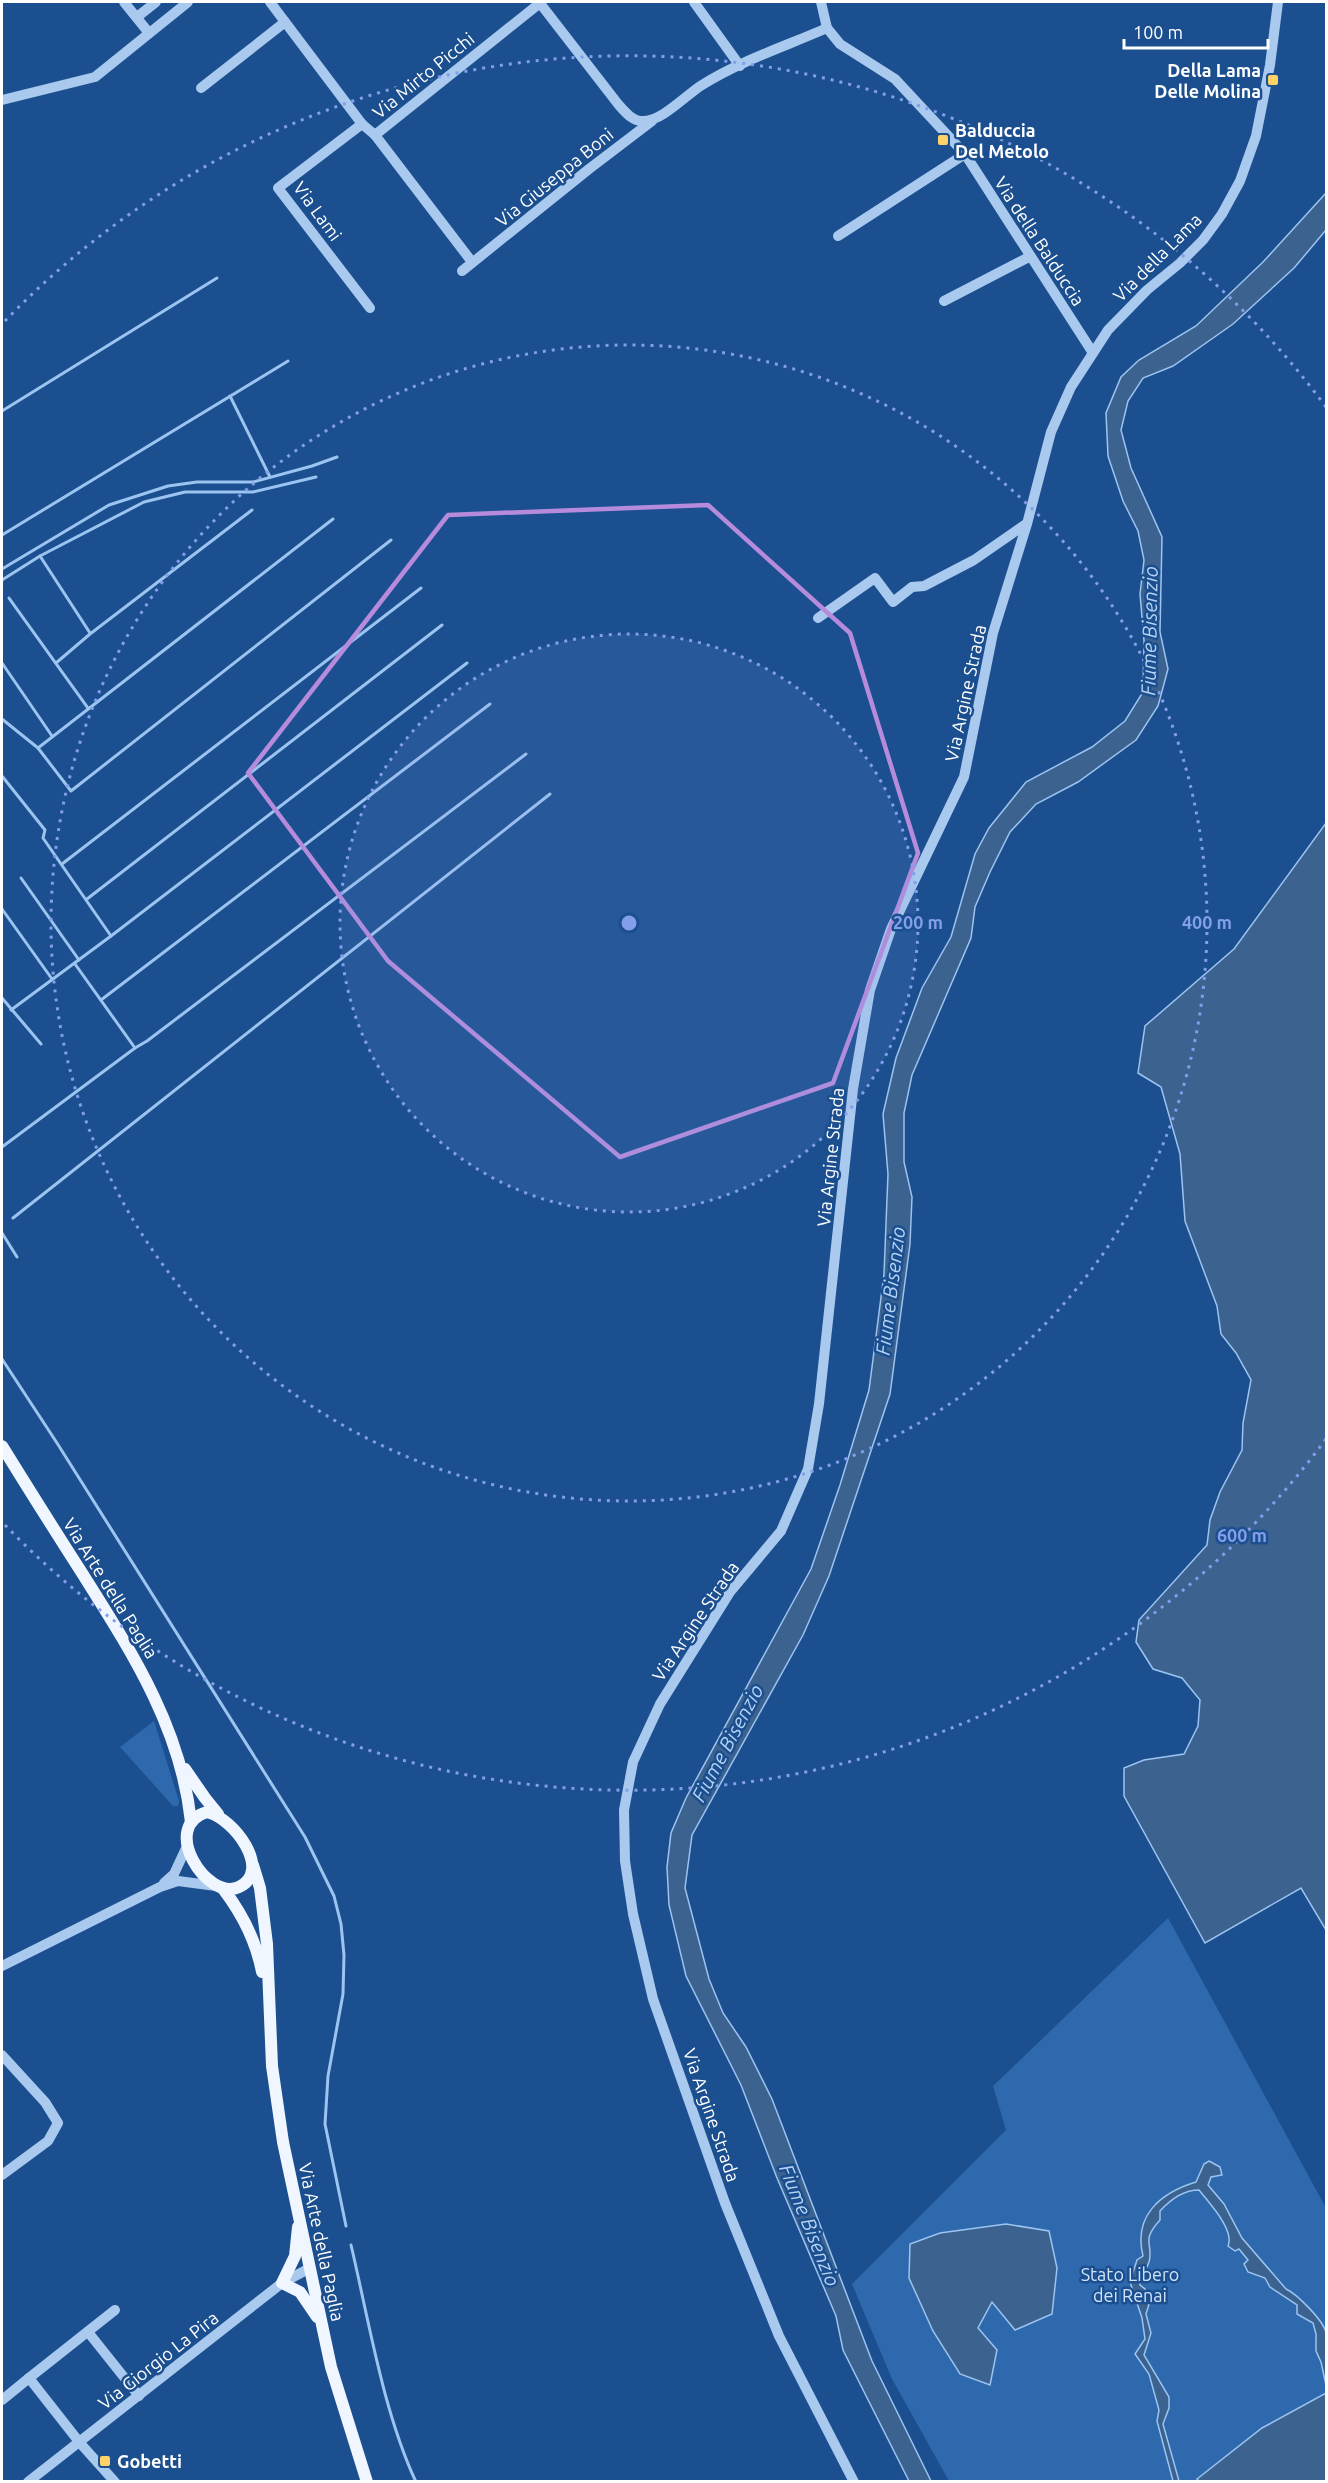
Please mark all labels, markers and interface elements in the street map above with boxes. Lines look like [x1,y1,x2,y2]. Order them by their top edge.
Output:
scale bar [1124,12,1268,50]
text: 100 m [1133,22,1183,42]
street label: Via Mirto Picchi [368,28,478,122]
place label: Della Lama Delle Molina [1154,60,1261,101]
marker: Della Lama Delle Molina [1266,73,1280,87]
place label: Balduccia Del Metolo [955,120,1049,161]
street label: Via Giuseppa Boni [491,124,617,230]
marker: Balduccia Del Metolo [936,133,950,147]
street label: Via della Balduccia [991,173,1089,309]
street label: Via Lami [290,178,346,244]
street label: Via della Lama [1109,209,1205,305]
water label: Fiume Bisenzio [1136,566,1162,696]
street label: Via Argine Strada [941,623,989,763]
text: 200 m [893,912,943,932]
text: 400 m [1182,912,1232,932]
centre of rings [619,913,639,933]
street label: Via Argine Strada [813,1087,847,1227]
water label: Fiume Bisenzio [871,1225,909,1357]
street label: Via Arte della Paglia [60,1514,162,1662]
text: 600 m [1217,1525,1267,1545]
street label: Via Argine Strada [648,1558,742,1684]
water label: Fiume Bisenzio [686,1680,768,1806]
street label: Via Argine Strada [680,2046,744,2184]
street label: Via Arte della Paglia [295,2161,349,2323]
water label: Fiume Bisenzio [775,2161,845,2289]
park label: Stato Libero dei Renai [1081,2264,1179,2305]
street label: Via Giorgio La Pira [94,2307,222,2413]
place label: Gobetti [117,2451,182,2471]
marker: Gobetti [98,2454,112,2468]

